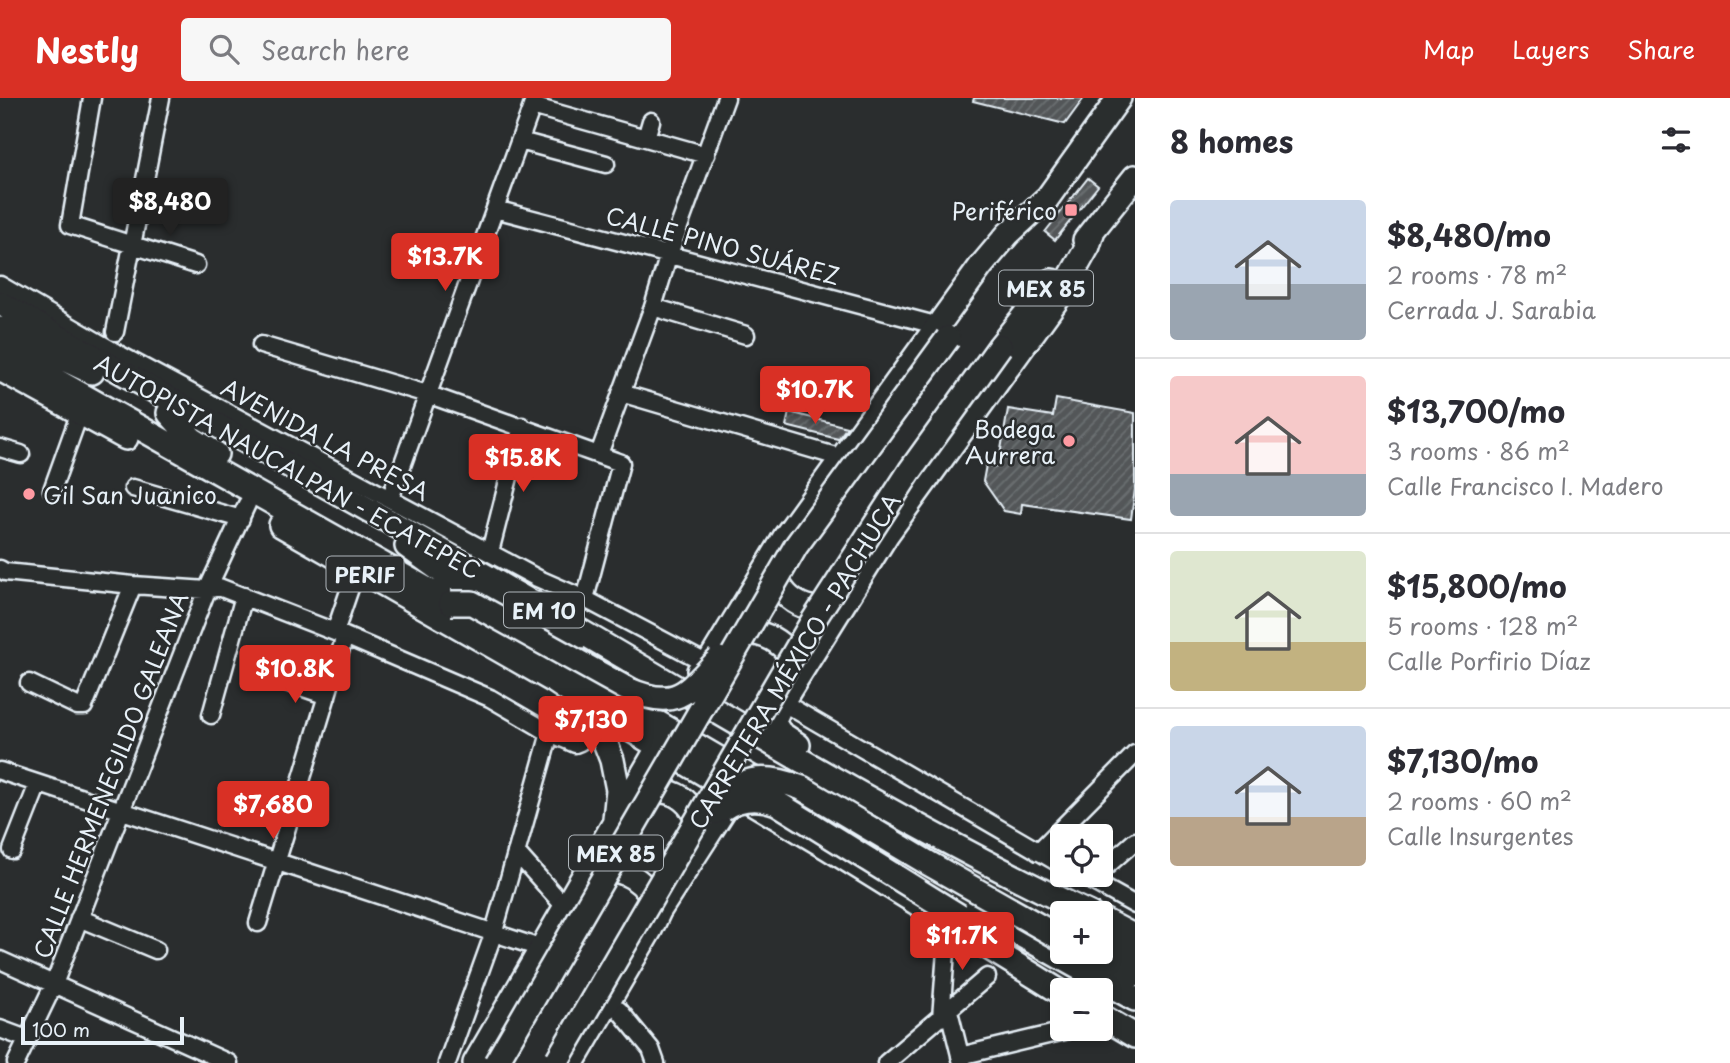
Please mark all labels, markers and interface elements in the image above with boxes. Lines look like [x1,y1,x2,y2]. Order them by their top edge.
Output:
search box [181,18,671,81]
text: Nestly [35,24,139,74]
icon: search [205,30,243,68]
text: Search here [261,30,410,69]
text: Map [1423,31,1474,67]
text: Layers [1512,31,1589,67]
text: Share [1627,31,1695,67]
text: 8 homes [1170,118,1293,163]
icon: filters [1657,121,1695,159]
pin: $8,480 [113,178,227,238]
text: $8,480 [129,183,211,218]
place label: Periférico [952,193,1057,228]
street label: CALLE PINO SUÁREZ [602,197,844,293]
marker: Periférico [1063,202,1079,218]
text: $8,480/mo [1387,212,1551,257]
icon: home [1226,228,1310,312]
pin: $13.7K [388,234,502,293]
text: $13.7K [407,238,483,273]
text: 2 rooms · 78 m² [1387,257,1567,292]
road number: MEX 85 [999,270,1093,306]
text: Cerrada J. Sarabia [1387,292,1596,327]
street label: AUTOPISTA NAUCALPAN - ECATEPEC [88,345,488,587]
pin: $10.7K [758,366,872,426]
street label: AVENIDA LA PRESA [215,369,437,509]
text: $10.7K [776,371,854,406]
text: $13,700/mo [1387,388,1565,433]
icon: home [1226,404,1310,488]
place label: Bodega Aurrera [965,411,1056,472]
marker: Bodega Aurrera [1061,433,1077,449]
text: 3 rooms · 86 m² [1387,433,1570,468]
pin: $15.8K [466,434,580,494]
text: $15.8K [485,439,561,474]
text: Calle Francisco I. Madero [1387,468,1663,503]
place label: Gil San Juanico [43,477,217,512]
marker: Gil San Juanico [21,486,37,502]
street label: CARRETERA MÉXICO - PACHUCA [679,486,909,836]
road number: PERIF [326,556,404,592]
text: $15,800/mo [1387,563,1567,608]
icon: home [1226,579,1310,663]
street label: CALLE HERMENEGILDO GALEANA [24,587,196,963]
road number: EM 10 [504,592,584,628]
text: 5 rooms · 128 m² [1387,608,1578,643]
text: Calle Porfirio Díaz [1387,643,1591,678]
pin: $10.8K [238,646,352,705]
text: $10.8K [255,650,335,685]
pin: $7,130 [534,696,648,756]
text: $7,130 [555,701,627,736]
text: $7,130/mo [1387,738,1539,783]
icon: home [1226,754,1310,838]
pin: $7,680 [216,782,330,841]
text: 2 rooms · 60 m² [1387,783,1572,818]
text: $7,680 [233,786,313,821]
text: Calle Insurgentes [1387,818,1573,853]
map controls [1050,824,1113,1041]
button: locate [1050,824,1113,887]
road number: MEX 85 [569,836,663,870]
button: + [1050,901,1113,964]
pin: $11.7K [905,912,1019,972]
text: $11.7K [926,917,998,952]
button: − [1050,978,1113,1041]
scale bar [21,1014,184,1046]
text: 100 m [32,1015,90,1043]

